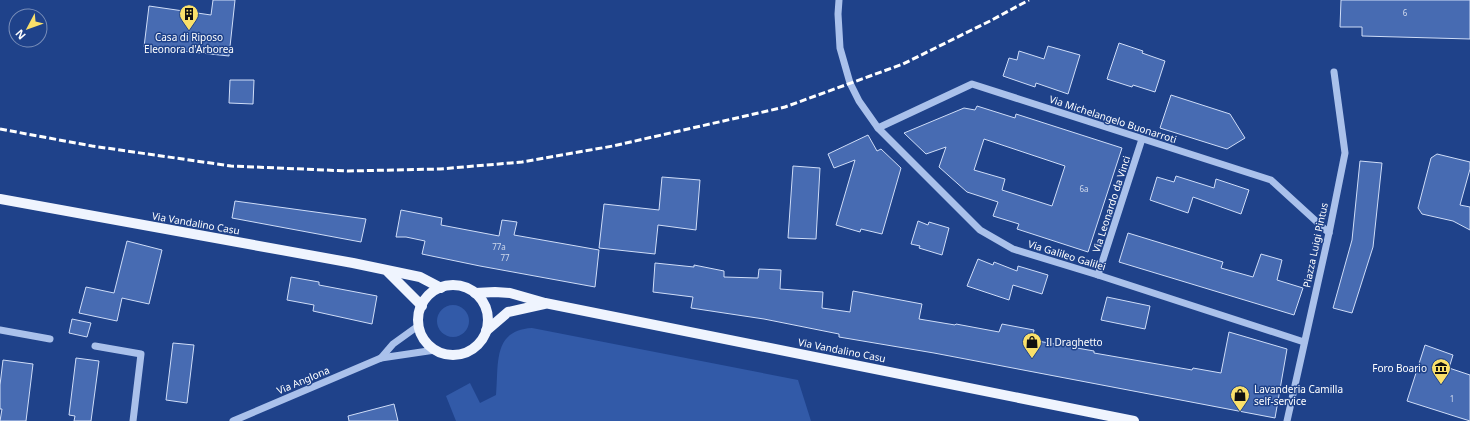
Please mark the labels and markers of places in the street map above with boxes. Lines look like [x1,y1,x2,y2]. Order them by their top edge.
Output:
building icon: Casa di Riposo Eleonora d'Arborea [178,3,200,31]
place label: Casa di Riposo Eleonora d'Arborea [144,30,234,56]
shop icon: Il Draghetto [1021,331,1043,359]
place label: Il Draghetto [1046,335,1103,349]
museum icon: Foro Boario [1430,357,1452,385]
place label: Foro Boario [1372,361,1427,375]
place label: Lavanderia Camilla self-service [1254,382,1343,408]
shop icon: Lavanderia Camilla self-service [1229,384,1251,412]

